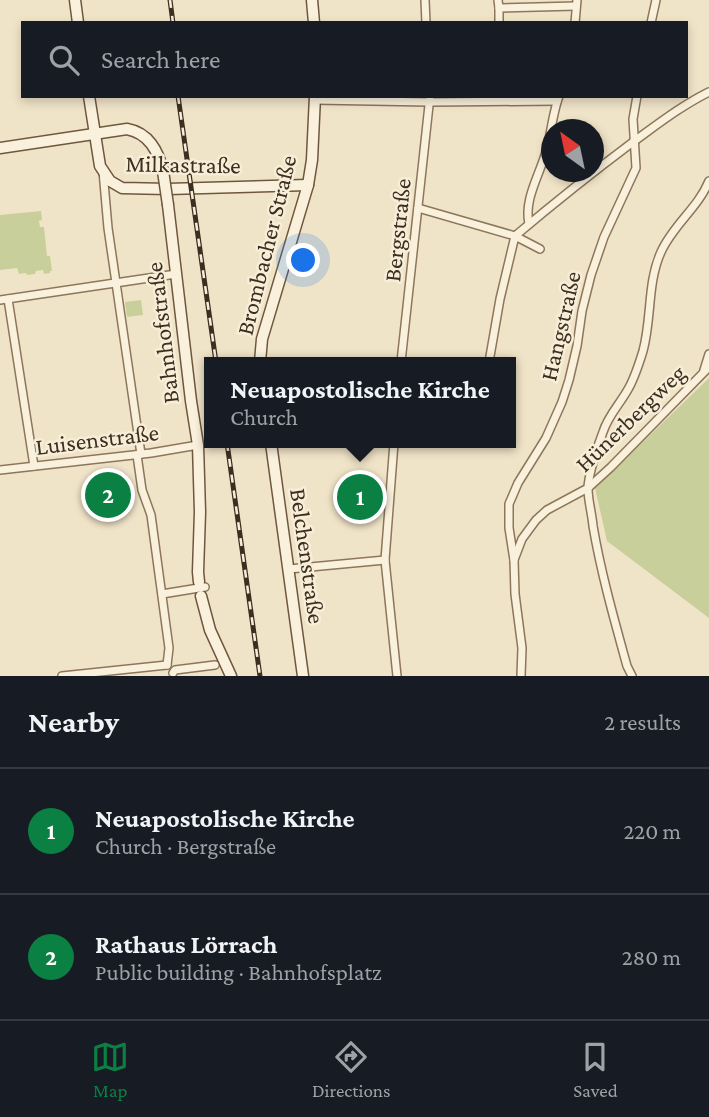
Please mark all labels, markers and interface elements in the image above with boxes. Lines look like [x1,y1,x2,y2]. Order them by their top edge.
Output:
search box [21,21,688,98]
icon: search [45,41,83,79]
text: Search here [101,45,220,74]
north arrow [541,119,604,182]
street label: Milkastraße [125,149,241,179]
street label: Brombacher Straße [231,152,301,338]
street label: Bergstraße [378,177,416,283]
your location [286,243,320,277]
street label: Bahnhofstraße [140,261,184,405]
street label: Hangstraße [534,269,586,383]
popup [204,357,516,448]
street label: Hünerbergweg [569,359,691,477]
text: Neuapostolische Kirche [230,375,490,404]
text: Church [230,404,298,430]
street label: Luisenstraße [34,418,160,460]
pin: 2 [85,469,131,521]
pin: 1 [337,471,383,523]
street label: Belchenstraße [285,486,331,626]
text: Nearby [28,705,119,738]
text: 2 results [604,709,681,735]
text: Neuapostolische Kirche [95,804,355,833]
text: 1 [47,818,55,844]
text: 220 m [623,818,681,844]
text: Church · Bergstraße [95,833,276,859]
text: Rathaus Lörrach [95,930,278,959]
text: 2 [45,944,57,970]
text: 280 m [622,944,681,970]
text: Public building · Bahnhofsplatz [95,959,382,985]
tab: Map [91,1038,129,1101]
tab: Directions [312,1038,391,1101]
tab: Saved [573,1038,618,1101]

